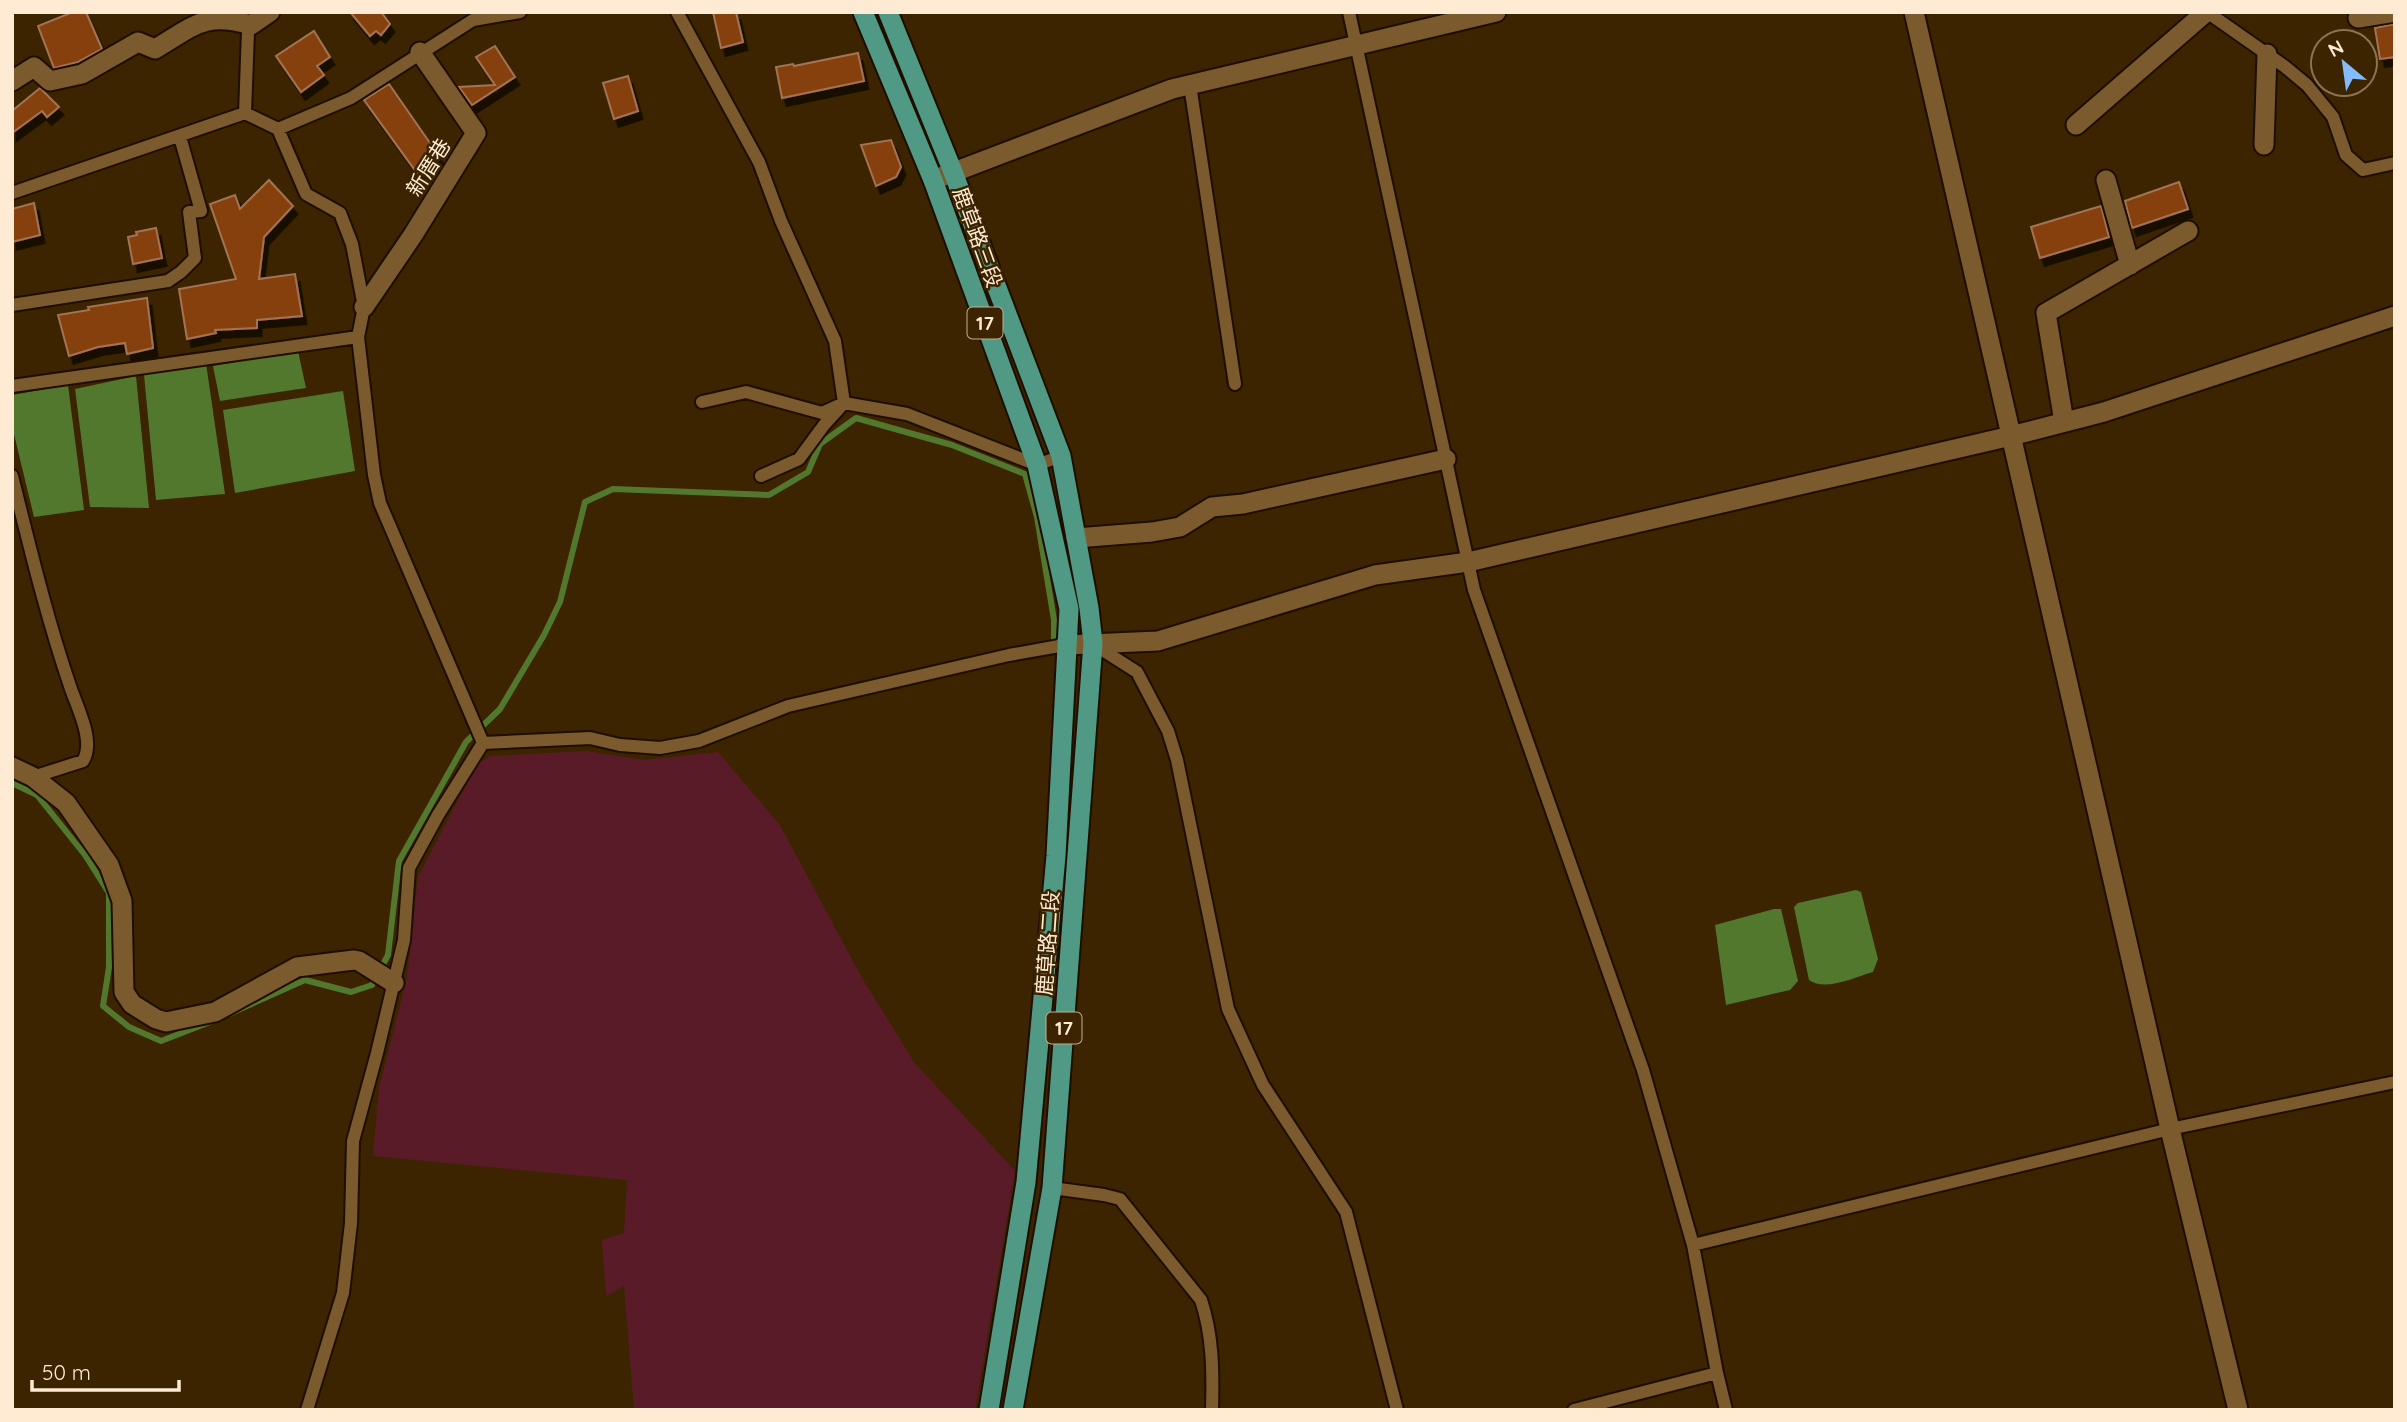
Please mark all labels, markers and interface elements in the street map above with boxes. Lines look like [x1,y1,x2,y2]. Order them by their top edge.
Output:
north arrow [2309,28,2379,98]
text: N [2324,34,2348,62]
street label: 新厝巷 [400,133,456,201]
street label: 鹿草路三段 [948,183,1008,291]
road number: 17 [968,308,1002,338]
street label: 鹿草路二段 [1030,890,1064,996]
road number: 17 [1046,1012,1082,1044]
scale bar [32,1348,178,1392]
text: 50 m [42,1359,91,1385]

